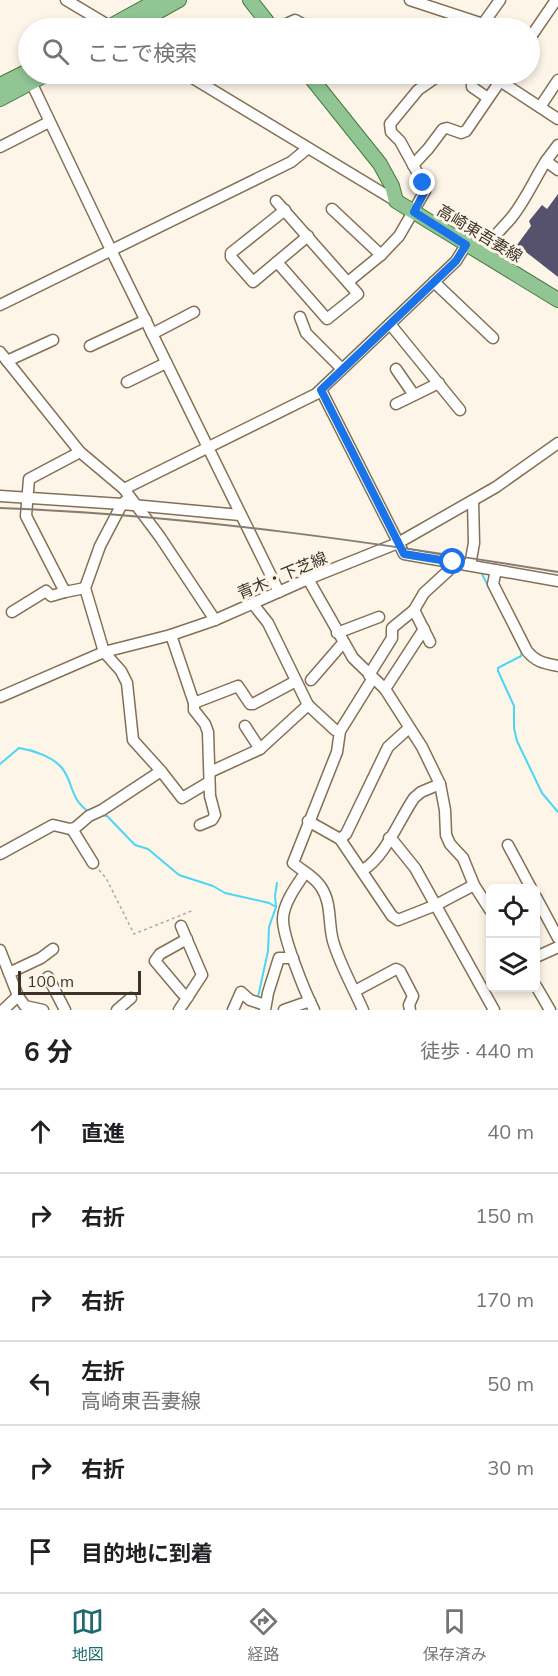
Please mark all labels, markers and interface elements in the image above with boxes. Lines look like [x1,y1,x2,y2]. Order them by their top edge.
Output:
search box [18,18,540,84]
icon: search [39,35,72,68]
text: ここで検索 [87,39,197,67]
route end [409,169,435,195]
street label: 高崎東吾妻線 [434,200,526,266]
street label: 青木・下芝線 [234,547,330,603]
route start [439,548,465,574]
map controls [486,884,540,992]
button: locate [486,884,540,938]
button: layers [486,938,540,992]
scale bar [18,968,141,995]
text: 100 m [27,971,74,991]
text: 6 分 [24,1035,73,1068]
text: 徒歩 · 440 m [420,1038,534,1063]
icon: ahead [24,1115,57,1148]
text: 直進 [81,1119,125,1147]
text: 40 m [487,1119,534,1144]
icon: right [24,1199,57,1232]
text: 右折 [81,1203,125,1231]
text: 150 m [475,1203,534,1228]
icon: right [24,1283,57,1316]
text: 右折 [81,1287,125,1315]
text: 170 m [475,1287,534,1312]
text: 左折 [81,1357,125,1385]
icon: left [24,1367,57,1400]
text: 50 m [487,1371,534,1396]
text: 高崎東吾妻線 [81,1388,201,1413]
icon: right [24,1451,57,1484]
text: 右折 [81,1455,125,1483]
text: 30 m [487,1455,534,1480]
icon: arrive [24,1535,57,1568]
text: 目的地に到着 [81,1539,213,1567]
tab: 地図 [71,1605,104,1665]
tab: 経路 [247,1605,280,1665]
tab: 保存済み [423,1605,487,1665]

